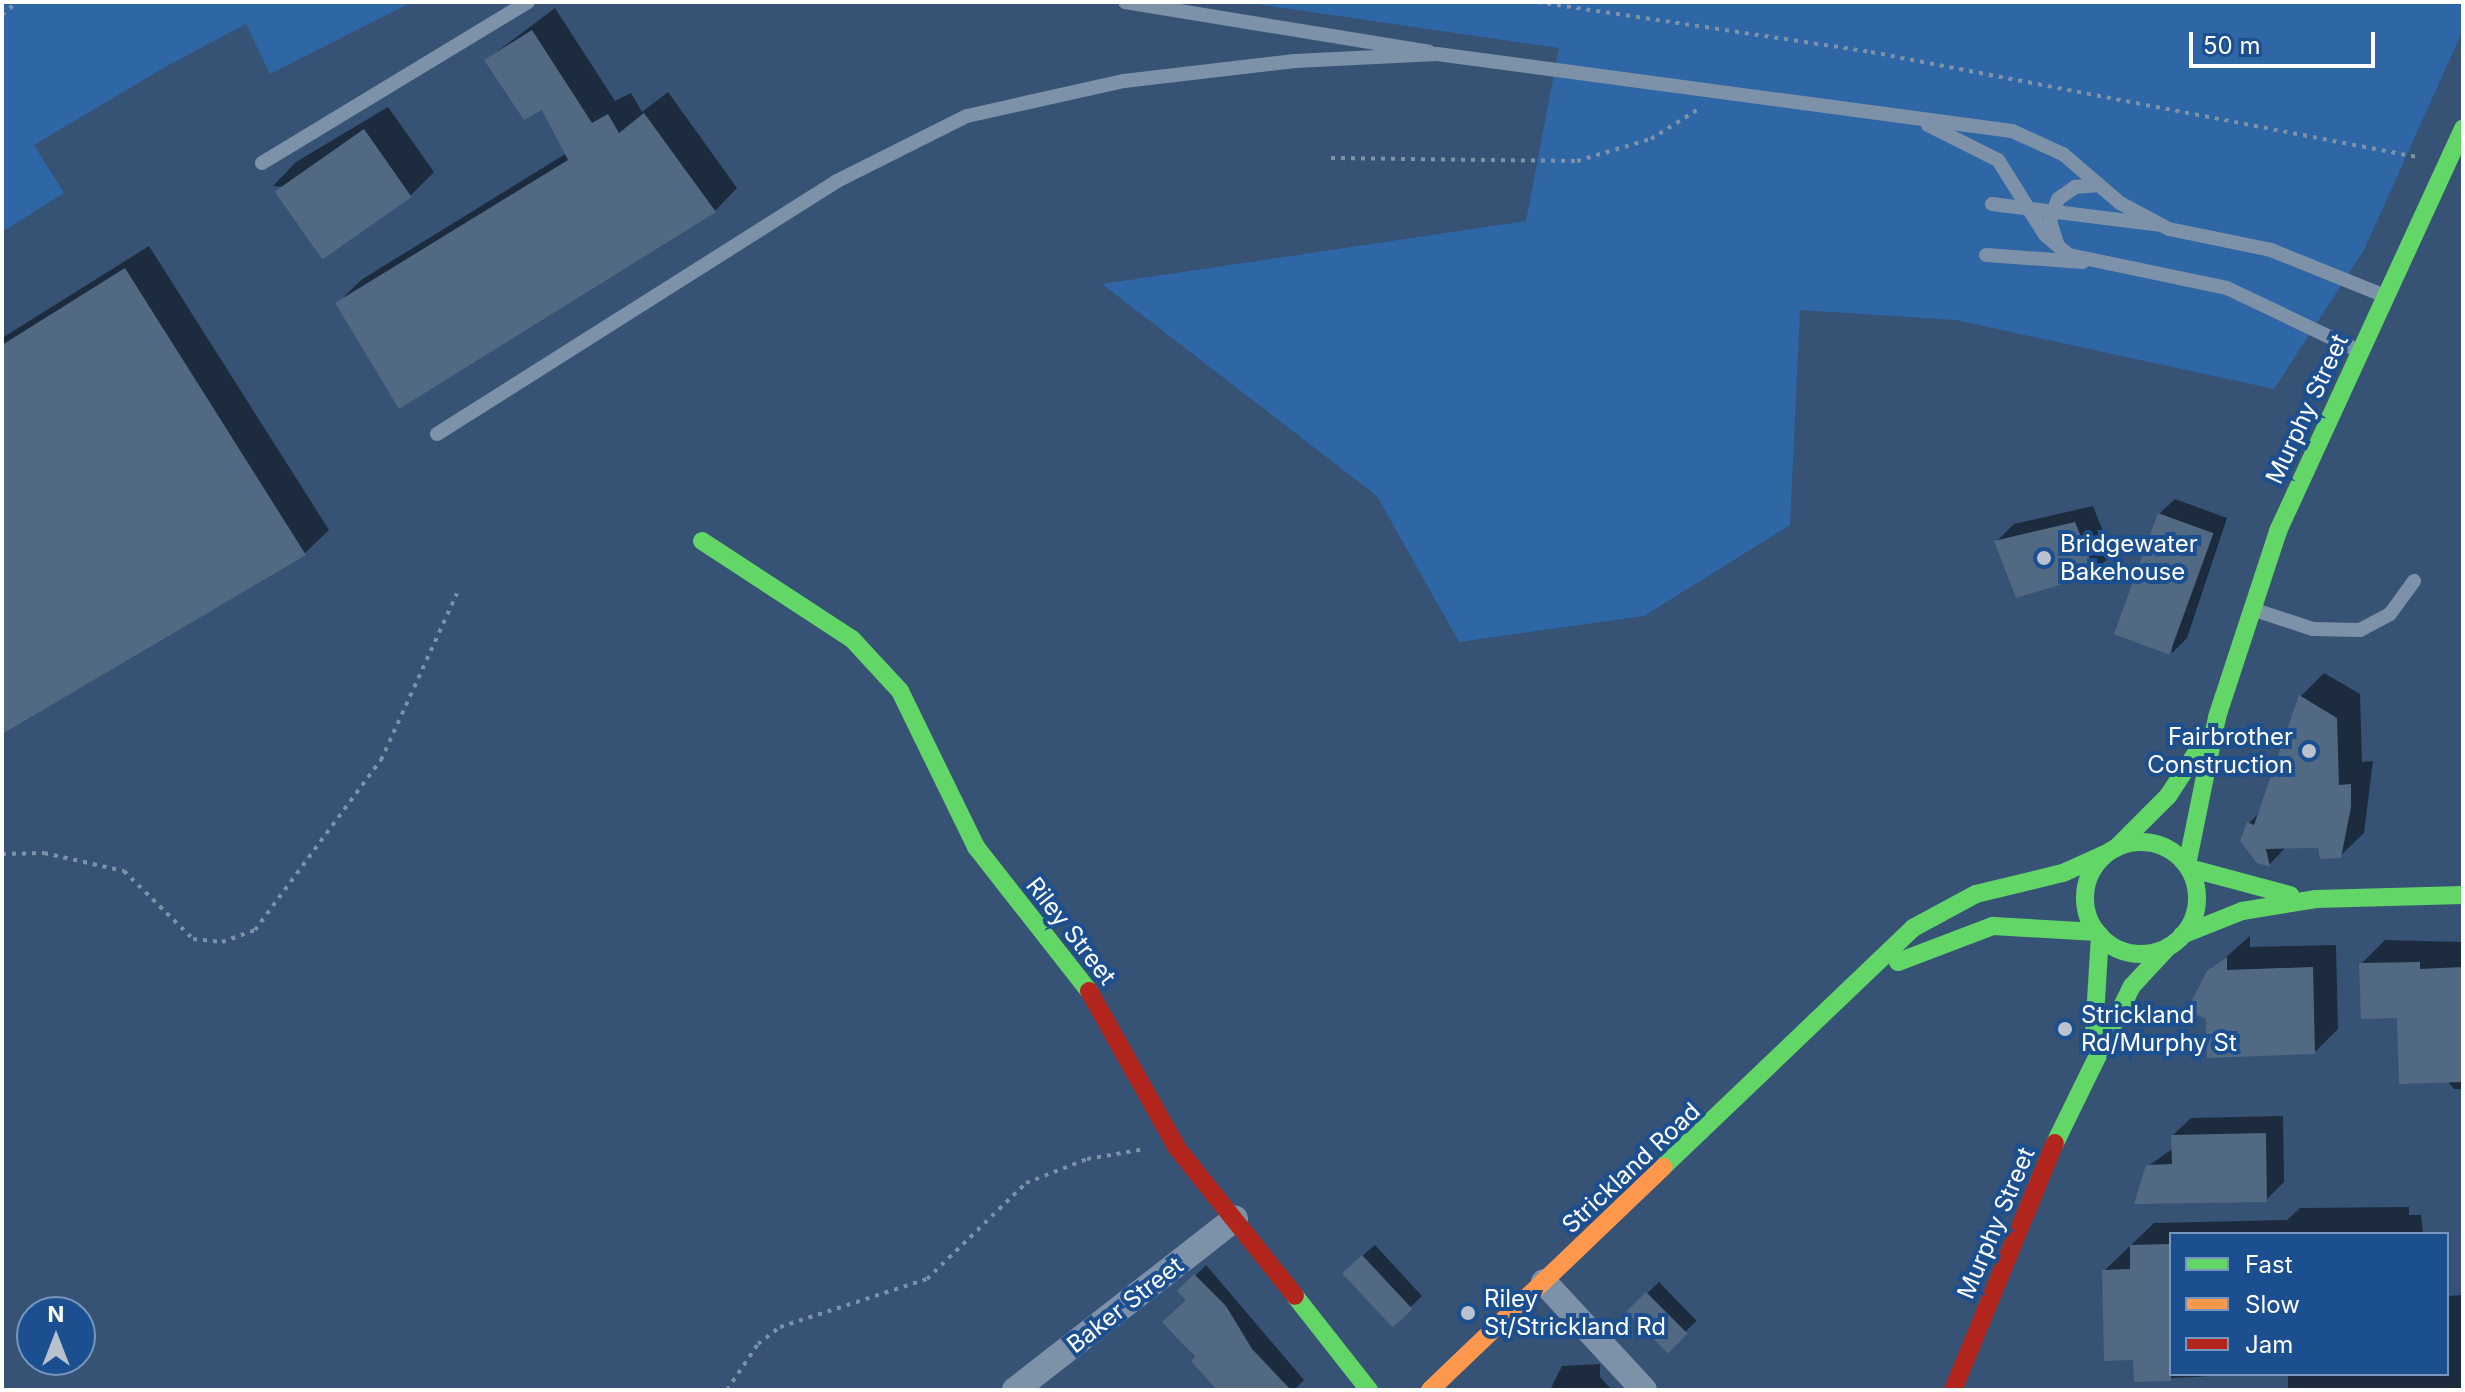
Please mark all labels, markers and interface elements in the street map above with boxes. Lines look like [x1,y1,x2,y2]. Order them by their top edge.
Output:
scale bar [2193,16,2379,66]
text: 50 m [2203,31,2261,60]
street label: Murphy Street [2260,330,2354,488]
place label: Bridgewater Bakehouse [2060,530,2198,586]
marker: Bridgewater Bakehouse [2035,549,2053,567]
place label: Fairbrother Construction [2147,723,2293,779]
marker: Fairbrother Construction [2300,742,2318,760]
street label: Riley Street [1020,871,1122,991]
place label: Strickland Rd/Murphy St [2081,1001,2237,1057]
marker: Strickland Rd/Murphy St [2056,1020,2074,1038]
street label: Strickland Road [1556,1097,1706,1239]
street label: Murphy Street [1951,1143,2041,1303]
legend [2169,1232,2449,1376]
text: Fast [2245,1250,2293,1279]
street label: Baker Street [1061,1251,1189,1359]
place label: Riley St/Strickland Rd [1484,1285,1666,1341]
text: Slow [2245,1290,2300,1319]
north arrow [16,1296,96,1376]
text: N [48,1301,64,1327]
marker: Riley St/Strickland Rd [1459,1304,1477,1322]
text: Jam [2245,1330,2293,1359]

